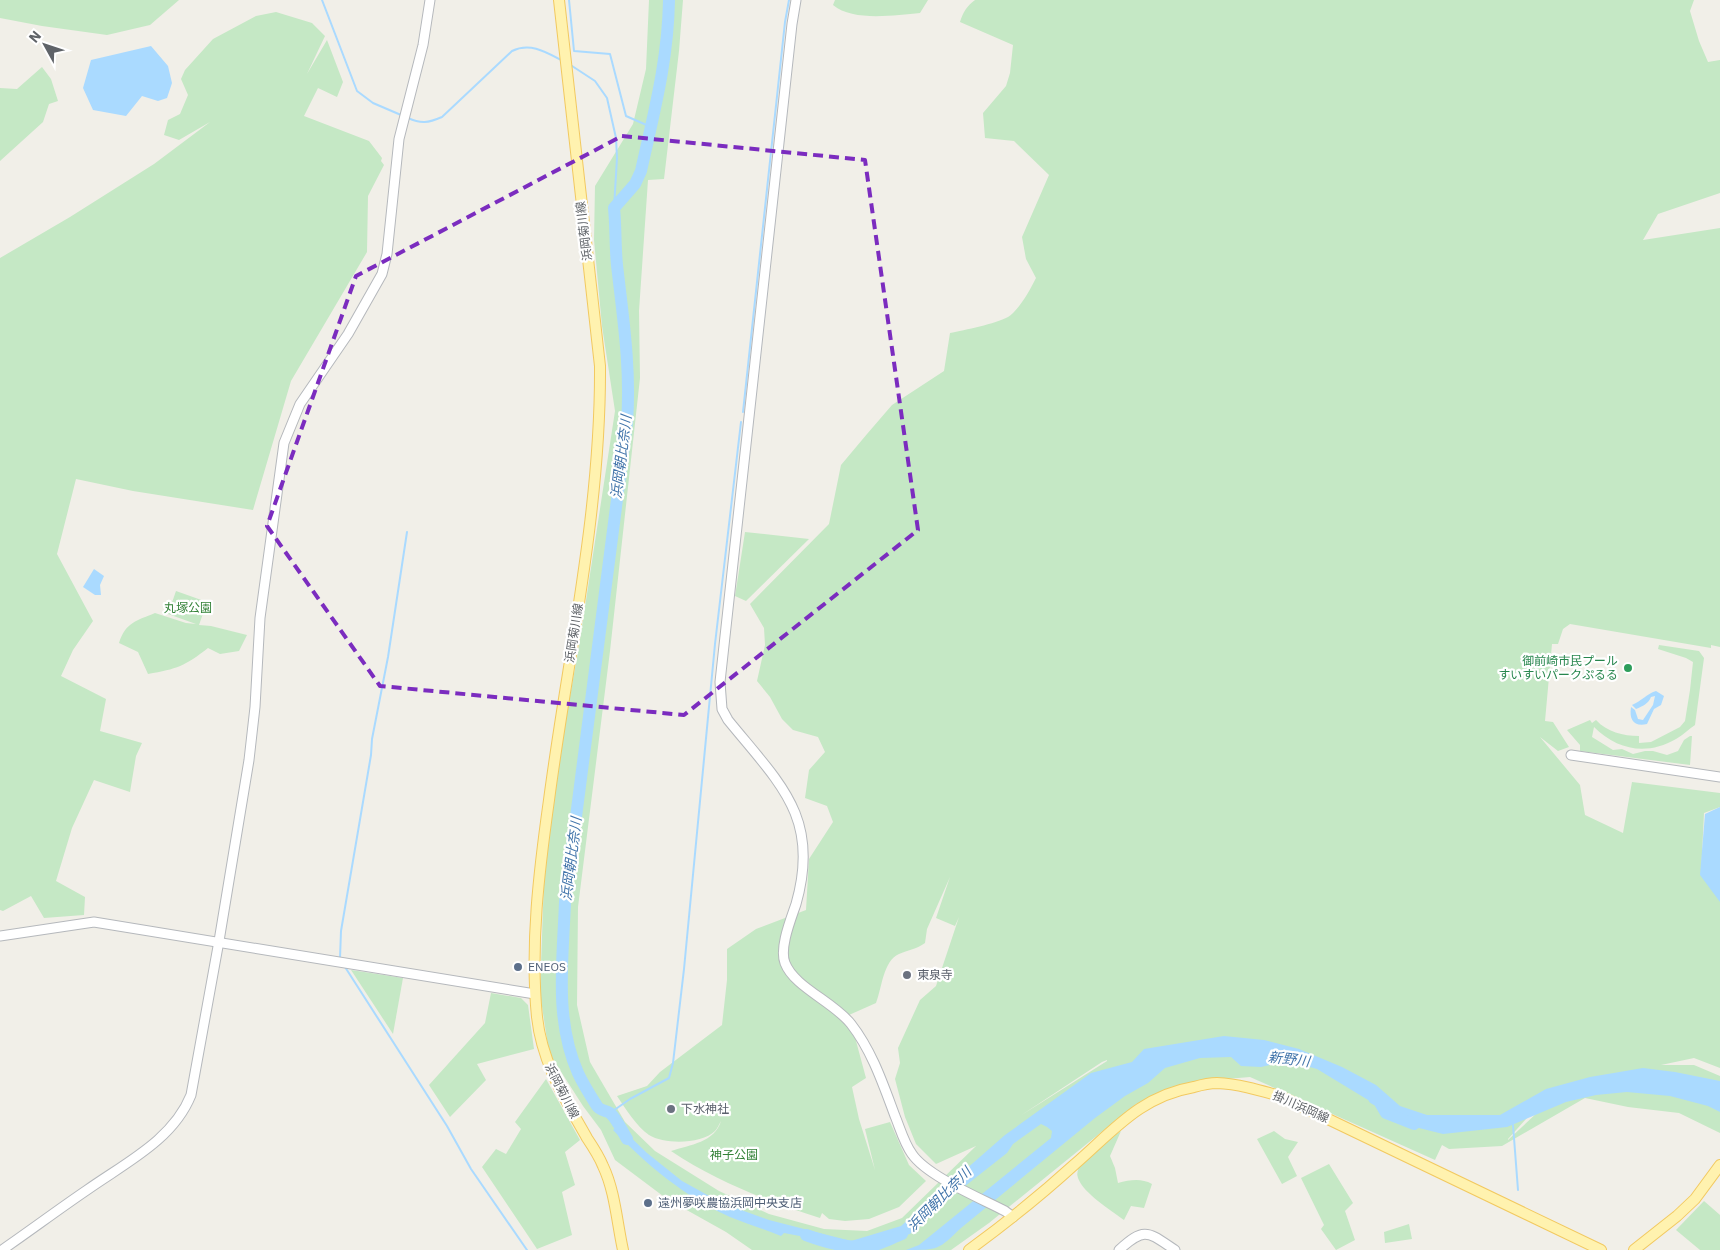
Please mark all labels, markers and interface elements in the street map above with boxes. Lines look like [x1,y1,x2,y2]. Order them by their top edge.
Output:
north arrow [20,20,70,70]
text: N [25,27,45,46]
street label: 浜岡菊川線 [572,200,595,262]
water label: 浜岡朝比奈川 [607,412,635,500]
park label: 丸塚公園 [164,600,212,615]
street label: 浜岡菊川線 [561,602,586,664]
place label: 御前崎市民プール すいすいパークぷるる [1498,653,1618,682]
marker: 御前崎市民プール すいすいパークぷるる [1622,662,1634,674]
water label: 浜岡朝比奈川 [557,814,585,902]
place label: ENEOS [528,959,566,974]
marker: ENEOS [512,961,524,973]
place label: 東泉寺 [917,967,953,982]
marker: 東泉寺 [901,969,913,981]
water label: 新野川 [1267,1048,1313,1071]
street label: 浜岡菊川線 [542,1061,583,1121]
street label: 掛川浜岡線 [1271,1087,1332,1126]
place label: 下水神社 [681,1101,729,1116]
marker: 下水神社 [665,1103,677,1115]
park label: 神子公園 [710,1147,758,1162]
water label: 浜岡朝比奈川 [903,1162,976,1235]
place label: 遠州夢咲農協浜岡中央支店 [658,1195,802,1210]
marker: 遠州夢咲農協浜岡中央支店 [642,1197,654,1209]

